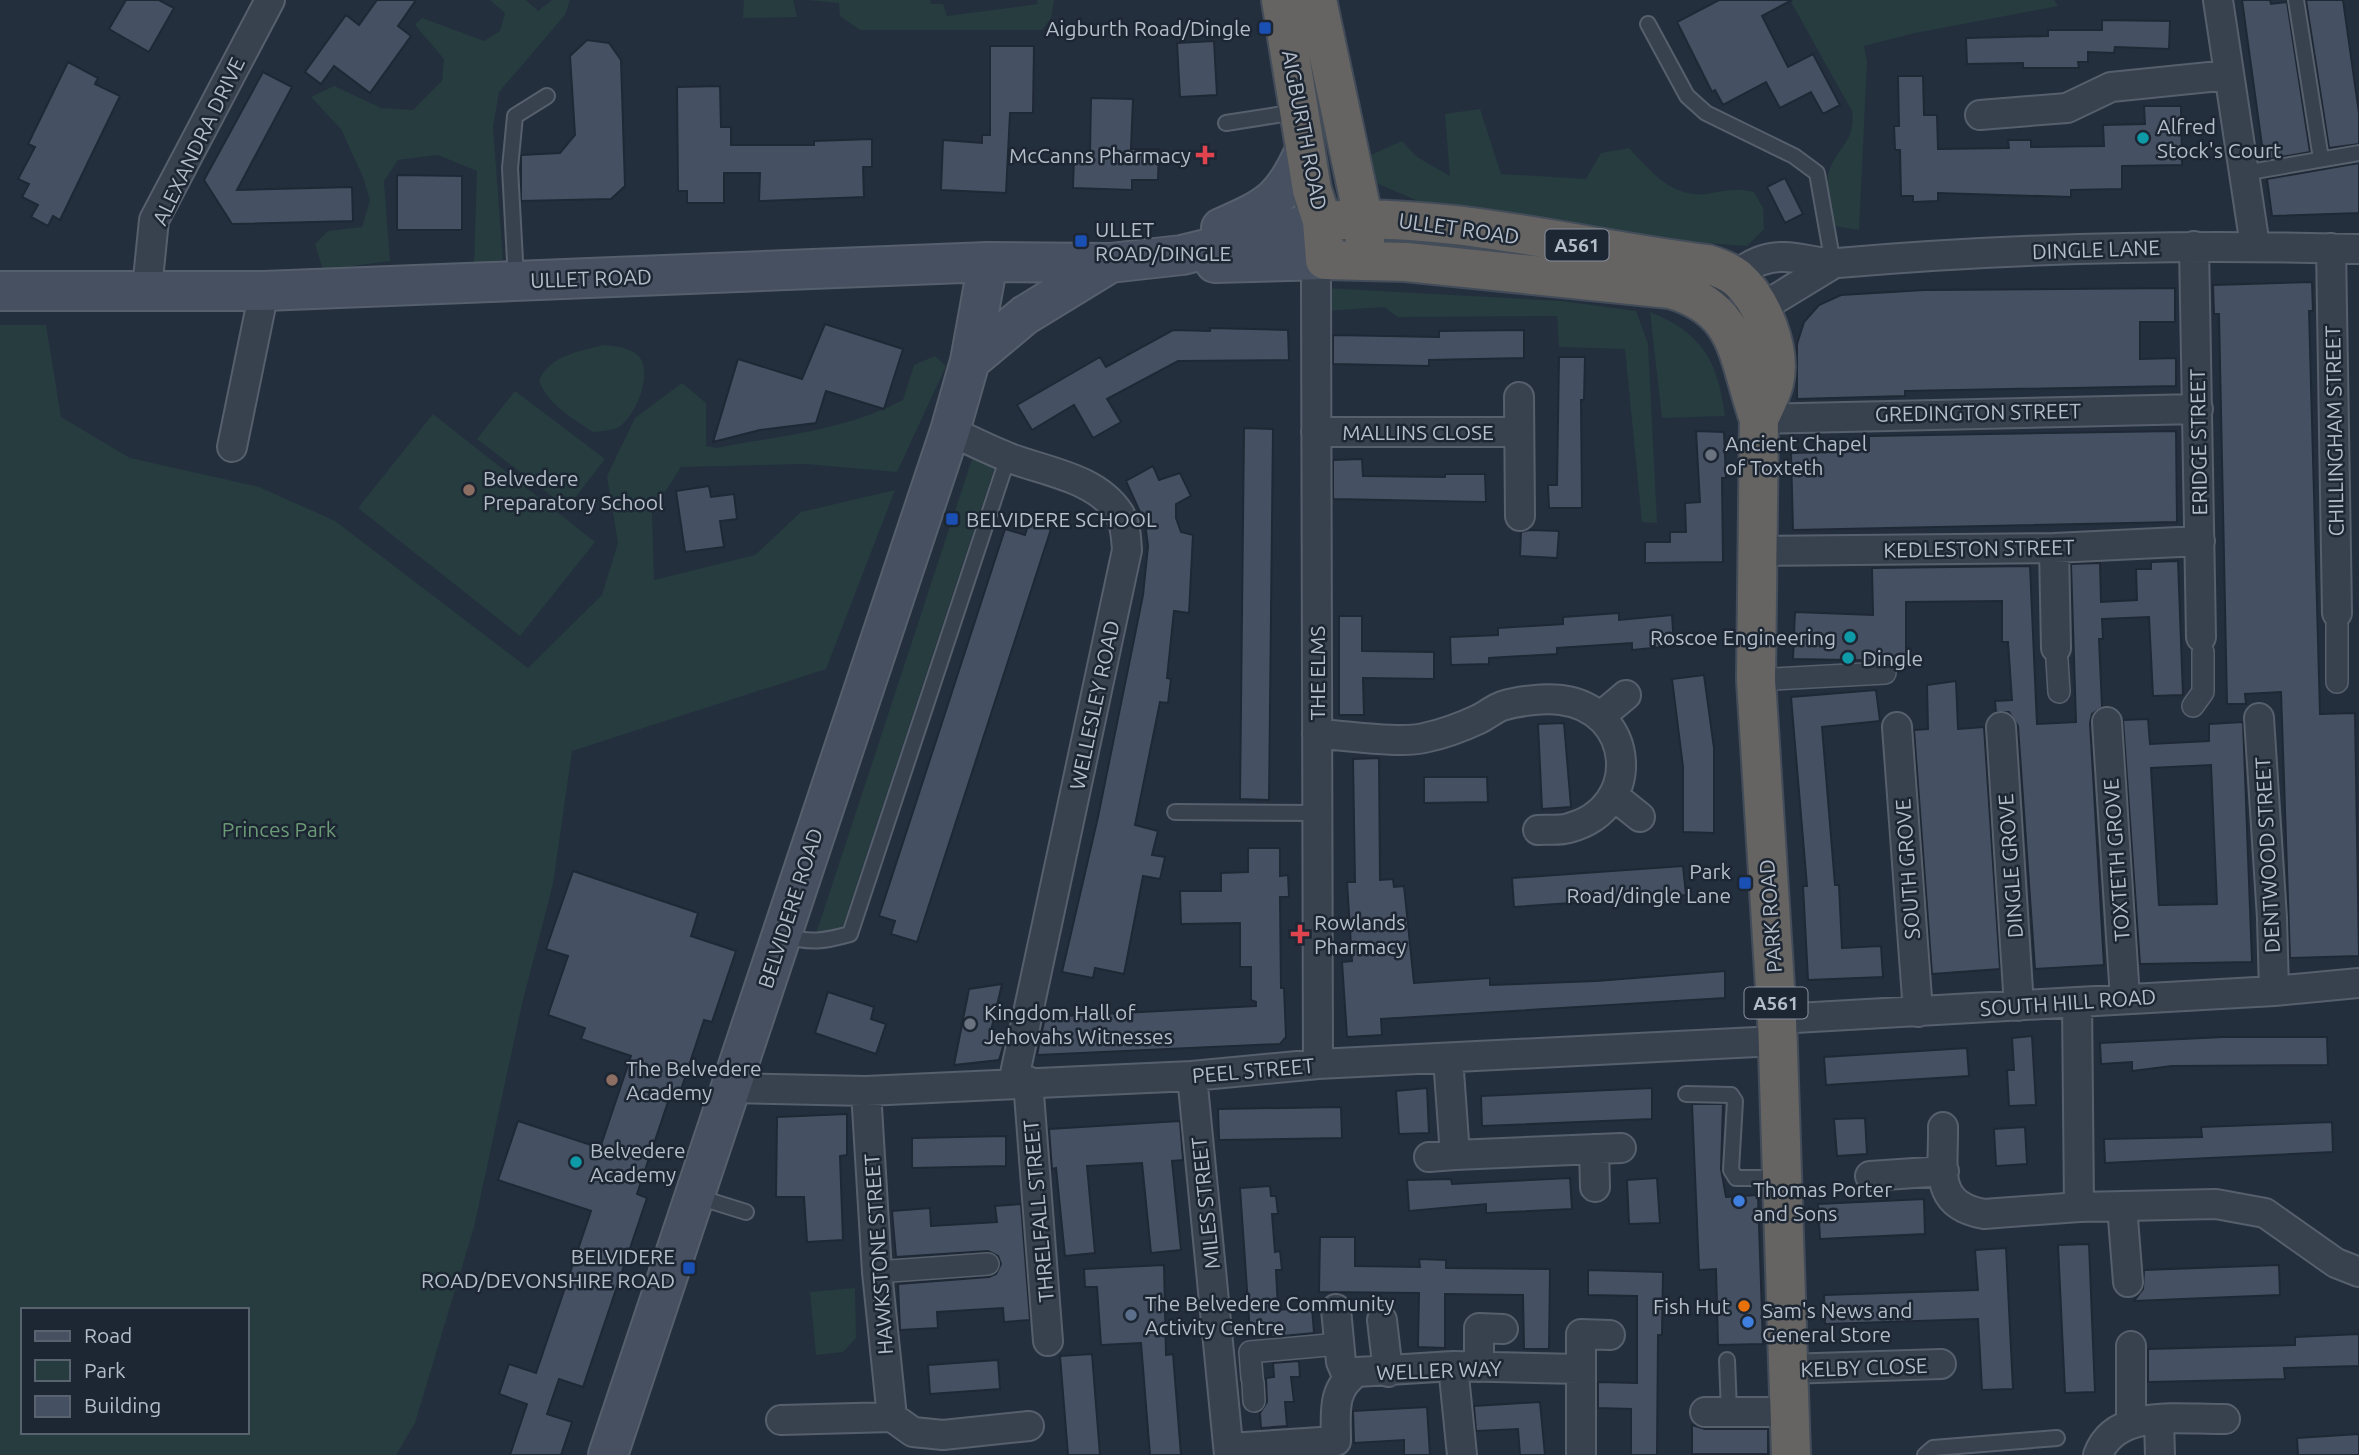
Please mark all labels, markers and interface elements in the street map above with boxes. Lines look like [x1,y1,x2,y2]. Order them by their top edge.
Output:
place label: Aigburth Road/Dingle [1046,16,1251,40]
marker: Aigburth Road/Dingle [1257,20,1273,36]
street label: AIGBURTH ROAD [1278,48,1332,212]
street label: ALEXANDRA DRIVE [147,53,249,229]
place label: Alfred Stock's Court [2157,114,2281,162]
marker: Alfred Stock's Court [2135,130,2151,146]
place label: McCanns Pharmacy [1009,143,1191,167]
marker: McCanns Pharmacy [1197,147,1213,163]
street label: ULLET ROAD [1397,208,1521,248]
place label: ULLET ROAD/DINGLE [1095,217,1231,265]
road number: A561 [1546,230,1608,260]
marker: ULLET ROAD/DINGLE [1073,233,1089,249]
street label: DINGLE LANE [2032,235,2160,263]
street label: ULLET ROAD [530,264,652,292]
street label: CHILLINGHAM STREET [2320,325,2348,537]
street label: ERIDGE STREET [2185,368,2211,515]
street label: GREDINGTON STREET [1875,398,2082,426]
street label: MALLINS CLOSE [1342,420,1494,444]
place label: Ancient Chapel of Toxteth [1725,431,1867,479]
marker: Ancient Chapel of Toxteth [1703,447,1719,463]
place label: Belvedere Preparatory School [483,466,664,514]
marker: Belvedere Preparatory School [461,482,477,498]
place label: BELVIDERE SCHOOL [966,507,1157,531]
marker: BELVIDERE SCHOOL [944,511,960,527]
street label: KEDLESTON STREET [1883,534,2075,562]
street label: WELLESLEY ROAD [1064,618,1124,792]
place label: Roscoe Engineering [1650,625,1836,649]
street label: THE ELMS [1305,626,1329,720]
marker: Roscoe Engineering [1842,629,1858,645]
place label: Dingle [1862,646,1923,670]
marker: Dingle [1840,650,1856,666]
street label: DENTWOOD STREET [2250,756,2284,954]
street label: TOXTETH GROVE [2098,778,2134,942]
street label: DINGLE GROVE [1993,793,2027,939]
street label: SOUTH GROVE [1890,798,1924,940]
park label: Princes Park [222,817,337,841]
street label: BELVIDERE ROAD [753,825,827,991]
street label: PARK ROAD [1754,858,1786,974]
place label: Park Road/dingle Lane [1567,859,1731,907]
marker: Park Road/dingle Lane [1737,875,1753,891]
place label: Rowlands Pharmacy [1314,910,1406,958]
marker: Rowlands Pharmacy [1292,926,1308,942]
street label: SOUTH HILL ROAD [1979,984,2157,1020]
road number: A561 [1744,987,1808,1018]
place label: Kingdom Hall of Jehovahs Witnesses [984,1000,1173,1048]
marker: Kingdom Hall of Jehovahs Witnesses [962,1016,978,1032]
street label: PEEL STREET [1191,1053,1315,1087]
place label: The Belvedere Academy [626,1056,762,1104]
marker: The Belvedere Academy [604,1072,620,1088]
street label: THRELFALL STREET [1018,1118,1058,1303]
street label: MILES STREET [1186,1135,1224,1270]
place label: Belvedere Academy [590,1138,686,1186]
street label: HAWKSTONE STREET [859,1152,897,1355]
marker: Belvedere Academy [568,1154,584,1170]
place label: Thomas Porter and Sons [1753,1177,1892,1225]
marker: Thomas Porter and Sons [1731,1193,1747,1209]
place label: BELVIDERE ROAD/DEVONSHIRE ROAD [421,1244,675,1292]
marker: BELVIDERE ROAD/DEVONSHIRE ROAD [681,1260,697,1276]
place label: The Belvedere Community Activity Centre [1145,1291,1394,1339]
place label: Fish Hut [1653,1294,1730,1318]
marker: Fish Hut [1736,1298,1752,1314]
place label: Sam's News and General Store [1762,1298,1913,1346]
marker: The Belvedere Community Activity Centre [1123,1307,1139,1323]
legend [21,1308,248,1434]
marker: Sam's News and General Store [1740,1314,1756,1330]
text: Road [84,1323,132,1347]
street label: KELBY CLOSE [1800,1353,1928,1381]
street label: WELLER WAY [1376,1356,1502,1384]
text: Park [84,1358,126,1382]
text: Building [84,1393,161,1417]

